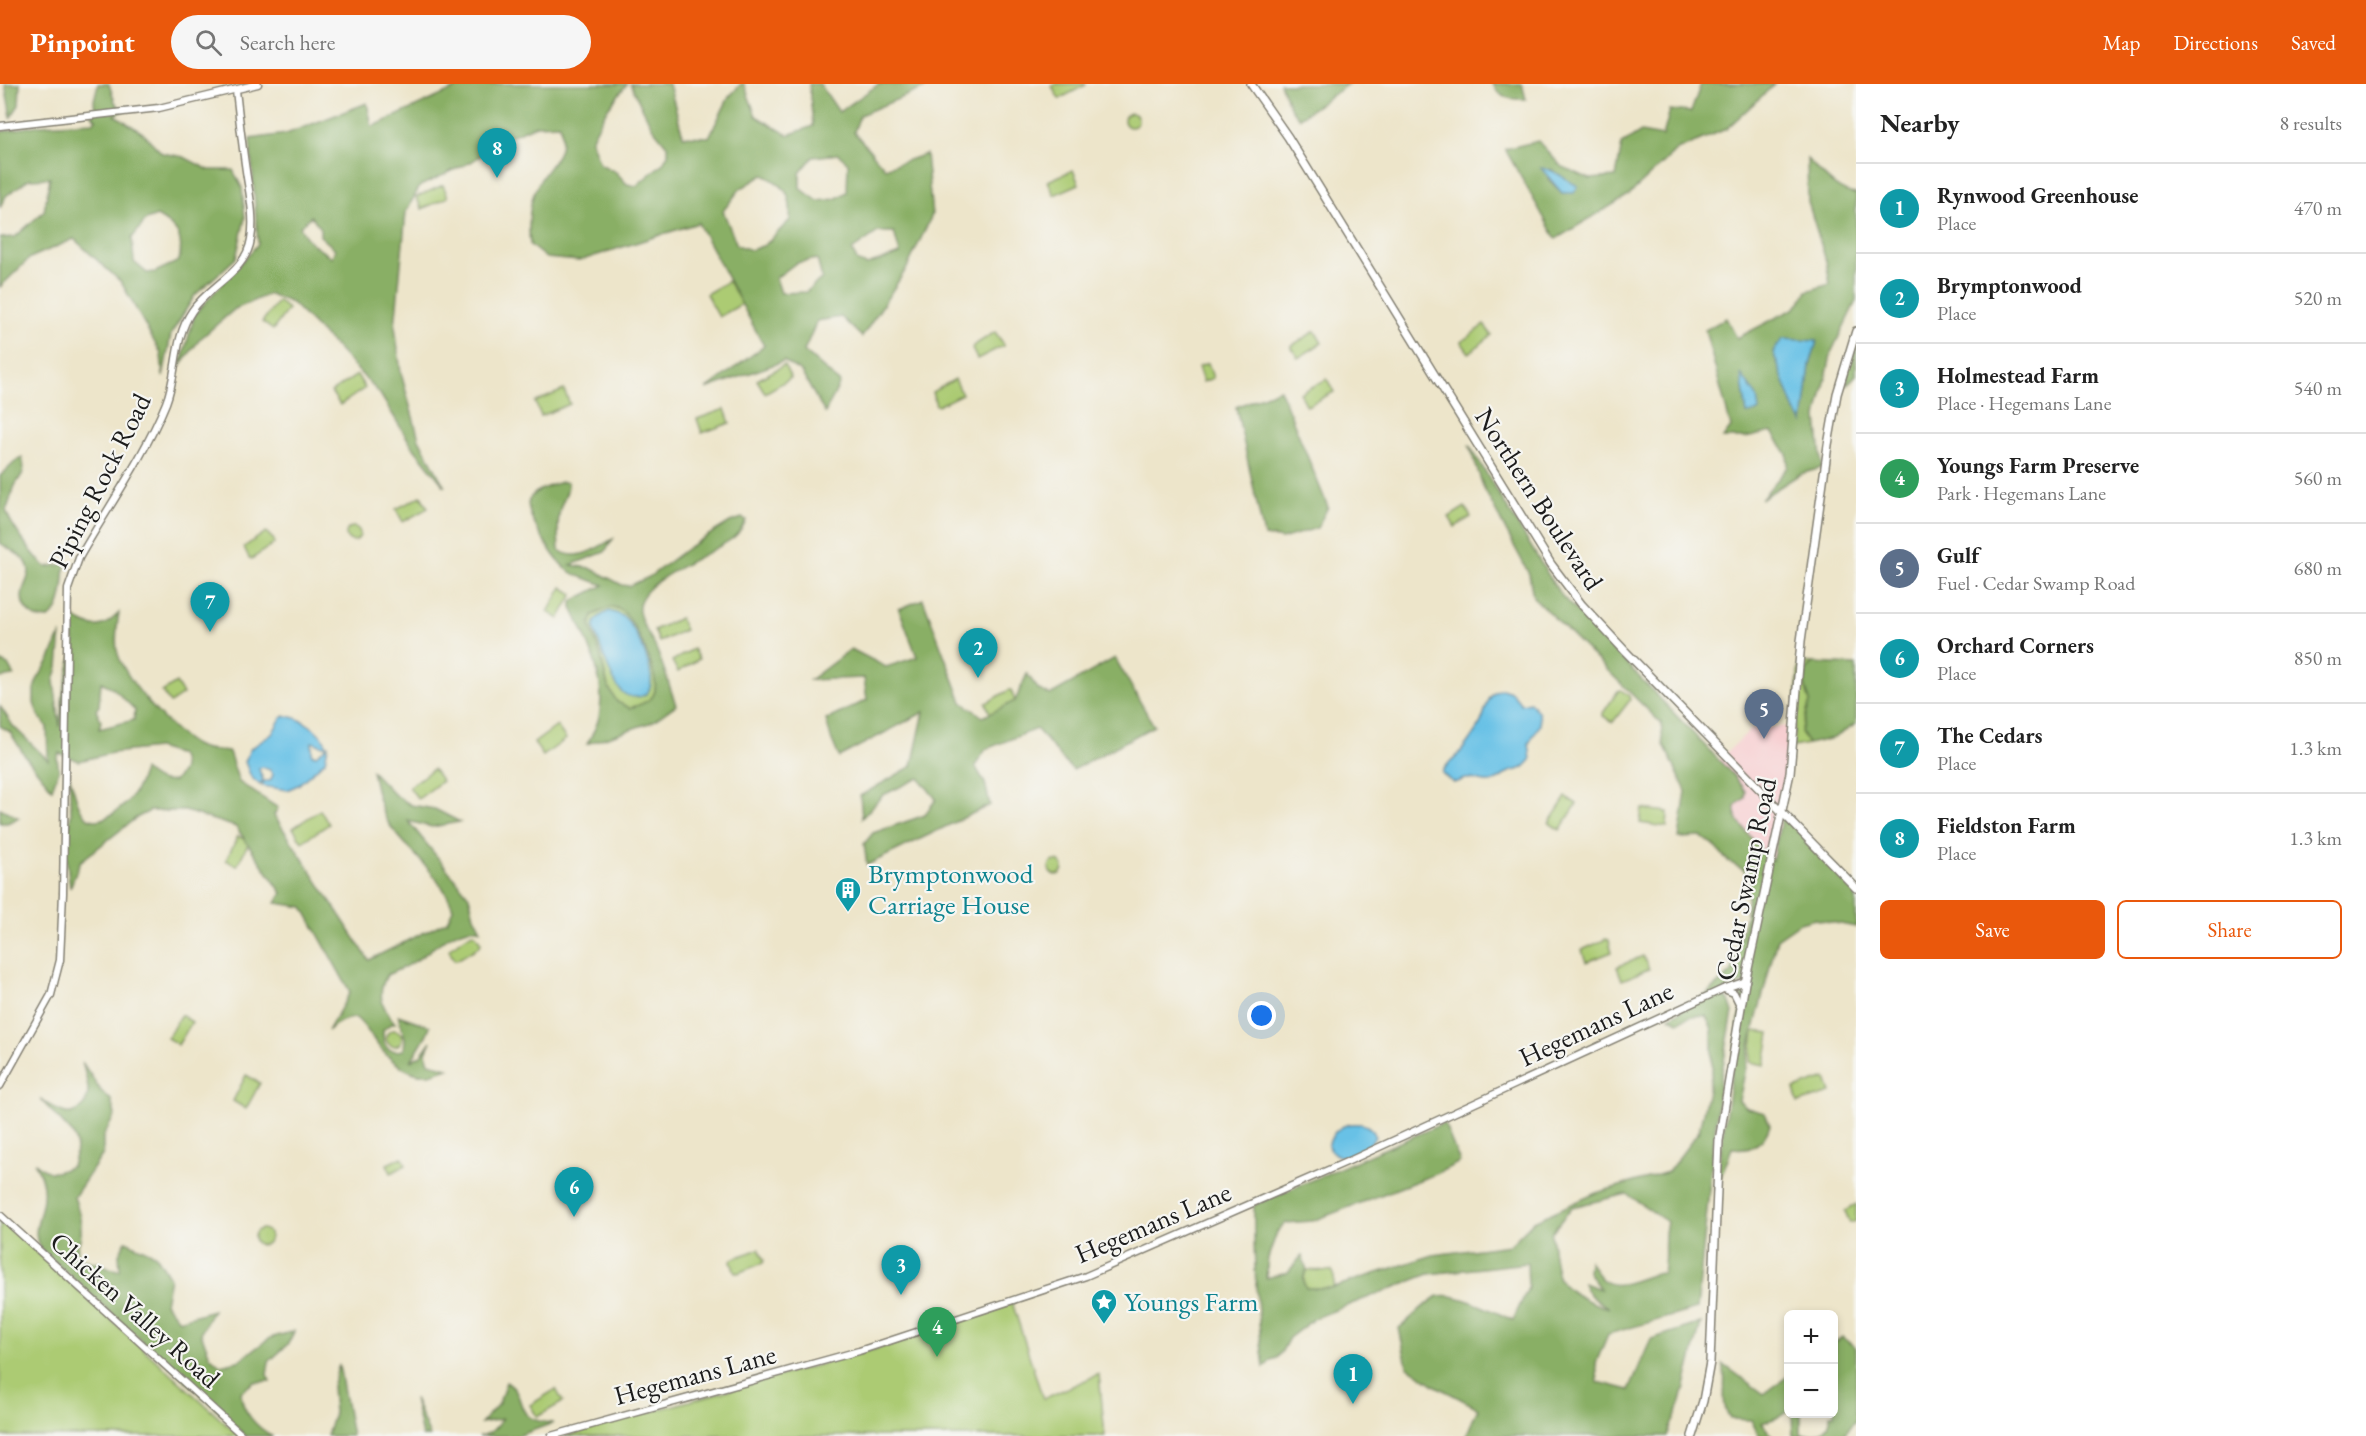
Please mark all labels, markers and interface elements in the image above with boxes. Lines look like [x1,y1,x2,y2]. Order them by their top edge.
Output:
search box [171,15,591,69]
text: Pinpoint [30,24,135,60]
icon: search [192,26,225,59]
text: Search here [240,28,335,57]
text: Map [2103,29,2140,56]
text: Directions [2173,29,2258,56]
text: Saved [2291,29,2336,56]
text: Nearby [1880,106,1960,140]
text: 8 results [2279,110,2342,136]
pin: 8 [478,128,516,178]
text: Rynwood Greenhouse [1937,181,2138,210]
text: 1 [1894,195,1905,221]
text: 470 m [2294,195,2342,221]
text: Place [1937,210,1976,236]
text: Brymptonwood [1937,271,2082,300]
text: 2 [1894,285,1905,311]
text: 520 m [2294,285,2342,311]
text: Place [1937,300,1976,326]
text: Holmestead Farm [1937,361,2099,390]
text: 3 [1894,375,1905,401]
text: 540 m [2294,375,2342,401]
street label: Piping Rock Road [40,387,159,574]
text: Place · Hegemans Lane [1937,390,2111,416]
street label: Northern Boulevard [1467,401,1612,597]
text: Youngs Farm Preserve [1937,451,2139,480]
text: 4 [1894,465,1905,491]
text: 560 m [2294,465,2342,491]
text: Park · Hegemans Lane [1937,480,2106,506]
text: Gulf [1937,541,1979,570]
text: 5 [1894,555,1905,581]
text: 680 m [2294,555,2342,581]
text: Fuel · Cedar Swamp Road [1937,570,2135,596]
pin: 7 [190,582,230,632]
pin: 2 [958,628,998,678]
text: Orchard Corners [1937,631,2094,660]
text: 6 [1894,645,1905,671]
text: 850 m [2294,645,2342,671]
text: Place [1937,660,1976,686]
pin: 5 [1744,690,1784,739]
text: The Cedars [1937,721,2043,750]
text: 7 [1894,735,1905,761]
text: 1.3 km [2289,735,2342,761]
text: Place [1937,750,1976,776]
street label: Cedar Swamp Road [1707,774,1784,984]
text: Fieldston Farm [1937,811,2076,840]
text: 8 [1894,825,1905,851]
text: 1.3 km [2289,825,2342,851]
text: Place [1937,840,1976,866]
place label: Brymptonwood Carriage House [868,856,1034,922]
building icon: Brymptonwood Carriage House [833,875,863,913]
button: Save [1880,900,2105,959]
button: Share [2117,900,2342,959]
street label: Hegemans Lane [1513,973,1678,1075]
your location [1247,1001,1276,1030]
pin: 6 [554,1168,594,1217]
street label: Hegemans Lane [1069,1174,1236,1271]
street label: Chicken Valley Road [43,1224,228,1395]
pin: 3 [882,1246,920,1295]
place label: Youngs Farm [1124,1284,1258,1319]
place icon: Youngs Farm [1089,1287,1119,1325]
pin: 4 [918,1308,956,1357]
map controls [1784,1310,1838,1418]
button: + [1784,1310,1838,1364]
street label: Hegemans Lane [610,1336,780,1413]
pin: 1 [1334,1354,1372,1404]
button: − [1784,1364,1838,1418]

